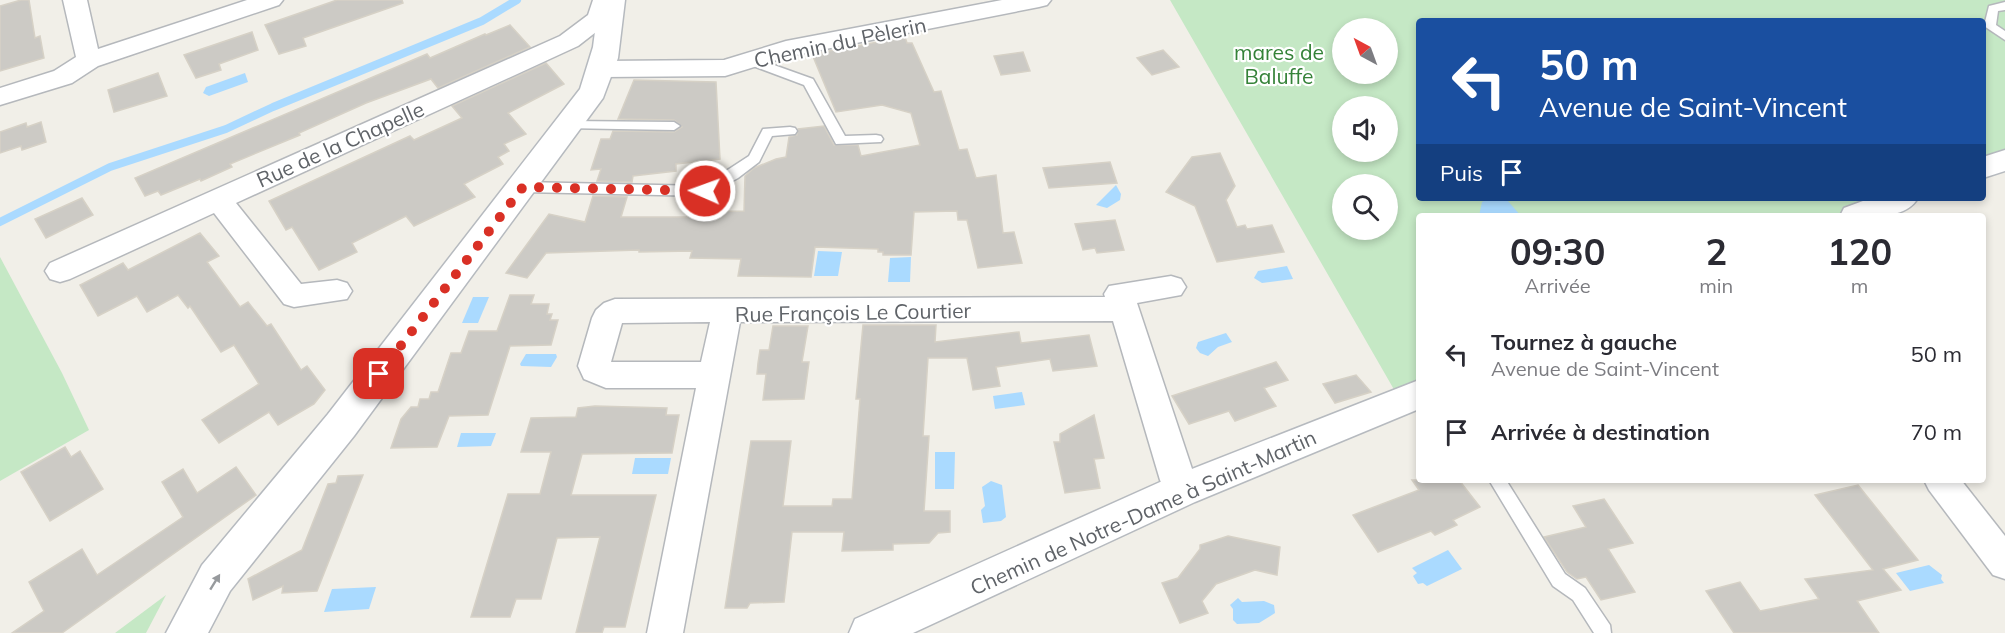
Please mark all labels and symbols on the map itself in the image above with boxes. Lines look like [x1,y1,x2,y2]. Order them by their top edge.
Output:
street label: Chemin du Pèlerin [751,11,929,73]
north arrow [1332,18,1398,84]
park label: mares de Baluffe [1234,39,1324,89]
street label: Rue de la Chapelle [252,95,428,193]
position arrow [673,159,737,223]
street label: Rue François Le Courtier [735,297,972,327]
pin [353,348,404,399]
street label: Chemin de Notre-Dame à Saint-Martin [966,424,1320,600]
one-way arrow [209,574,220,590]

